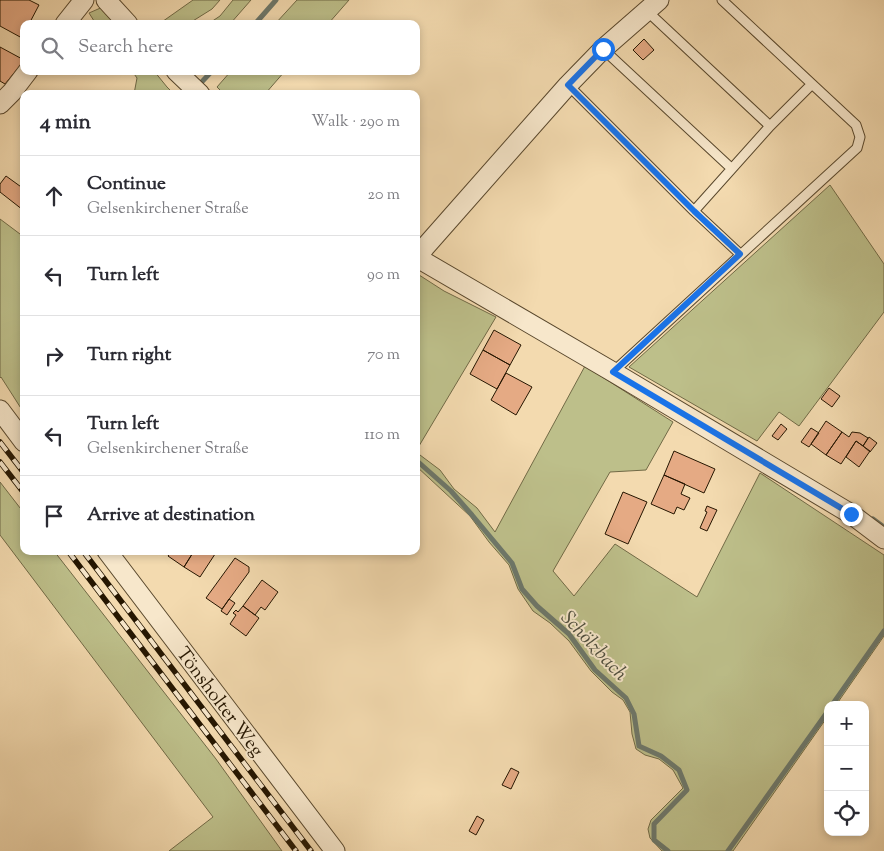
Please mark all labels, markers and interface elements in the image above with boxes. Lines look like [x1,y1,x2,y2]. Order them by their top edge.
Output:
search box [20,20,420,75]
icon: search [38,34,66,62]
text: Search here [78,34,173,61]
route start [592,38,615,61]
text: 4 min [40,108,91,138]
text: Walk · 290 m [311,111,400,134]
text: Continue [87,171,166,198]
icon: ahead [40,182,68,210]
text: 20 m [367,184,400,207]
text: Gelsenkirchener Straße [87,198,249,221]
icon: left [40,262,68,290]
text: Turn left [87,262,159,289]
text: 90 m [367,264,400,287]
icon: right [40,342,68,370]
text: Turn right [87,342,171,369]
text: 70 m [367,344,400,367]
text: Turn left [87,411,159,438]
icon: left [40,422,68,450]
text: 110 m [364,424,400,447]
text: Gelsenkirchener Straße [87,438,249,461]
icon: arrive [40,502,68,530]
text: Arrive at destination [87,502,255,529]
route end [840,503,863,526]
water label: Schölzbach [553,605,634,689]
street label: Tönsholter Weg [169,642,269,763]
map controls [824,701,869,836]
button: + [824,701,869,746]
button: − [824,746,869,791]
button: locate [824,791,869,836]

